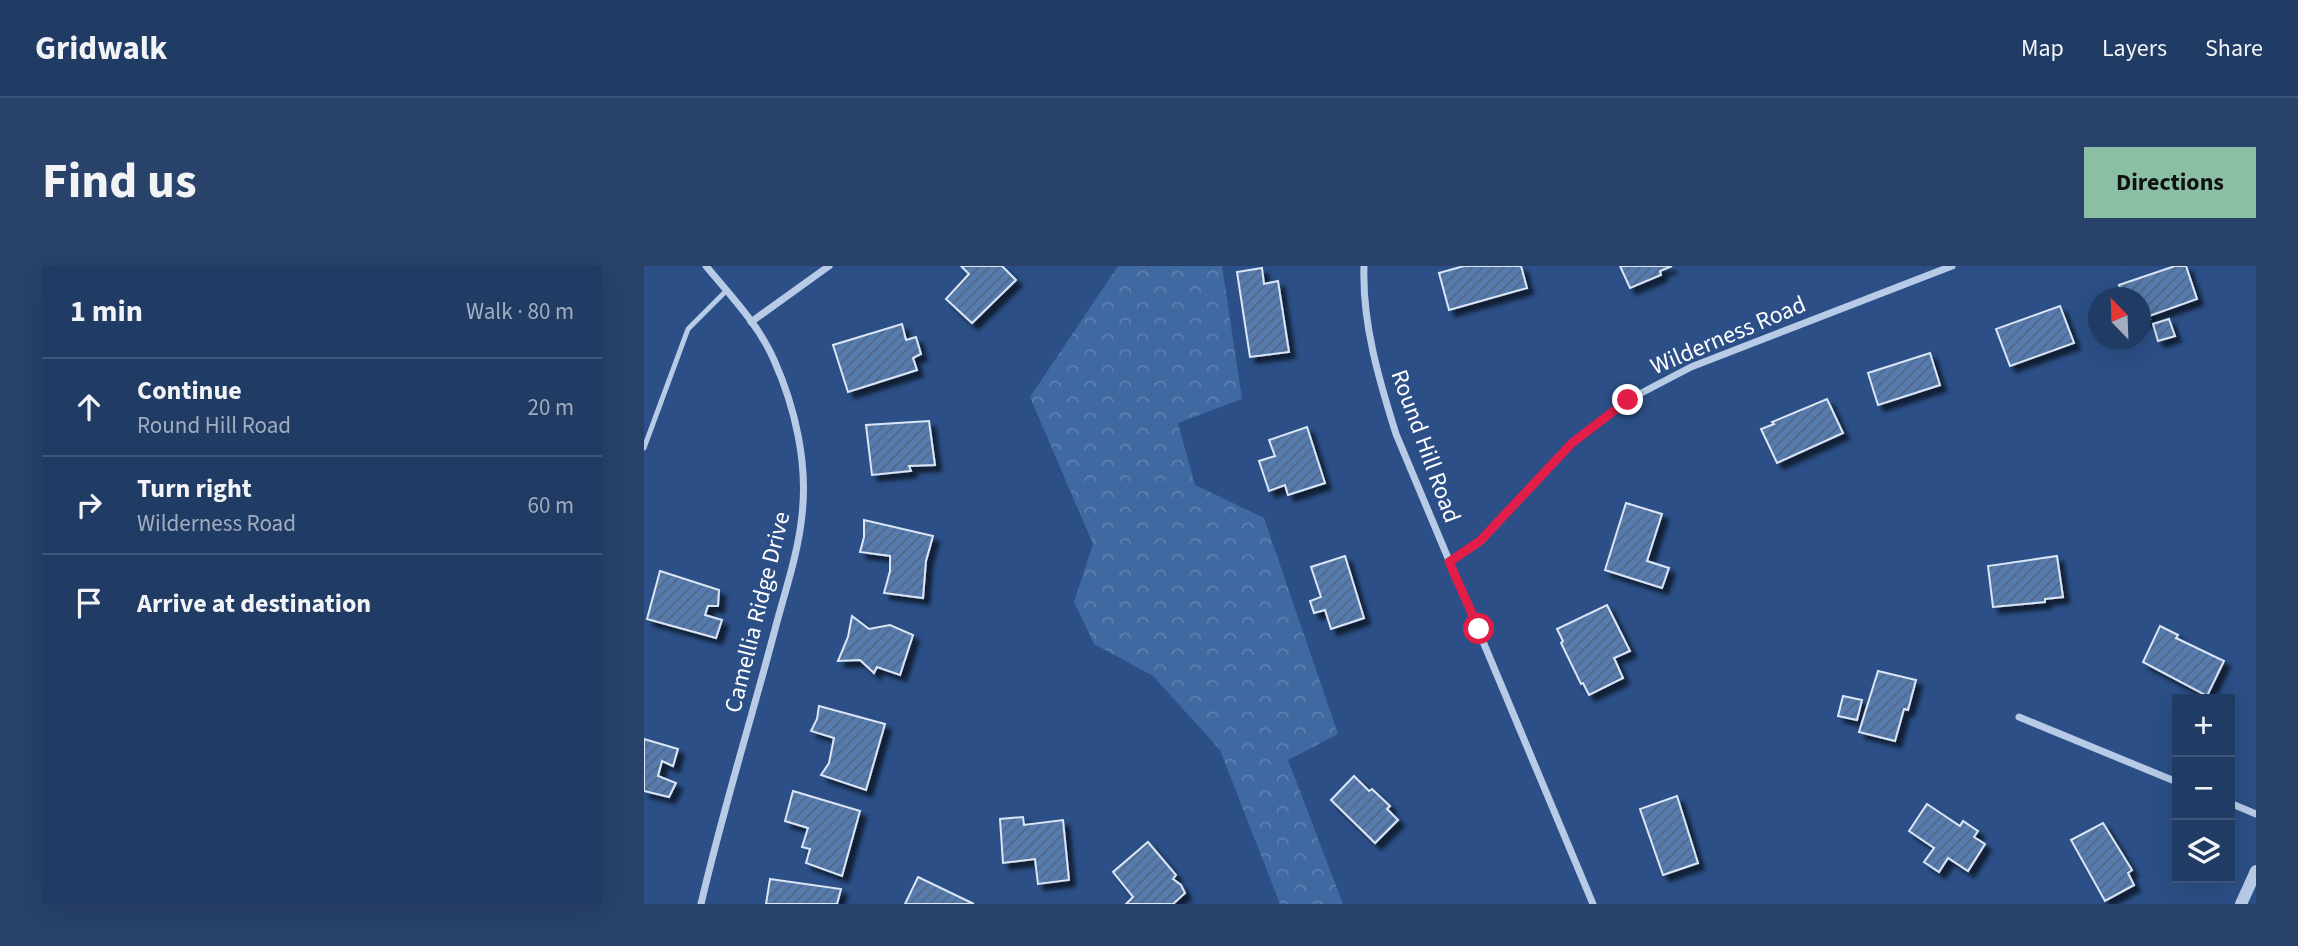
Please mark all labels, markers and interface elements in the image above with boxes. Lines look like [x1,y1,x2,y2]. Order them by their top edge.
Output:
text: Gridwalk [35,25,167,72]
text: Map [2021,31,2064,66]
text: Layers [2102,31,2167,66]
text: Share [2205,31,2263,66]
text: Find us [42,147,197,217]
button: Directions [2084,147,2256,218]
street label: Wilderness Road [1645,287,1811,384]
north arrow [2088,287,2151,350]
text: 1 min [70,290,143,333]
text: Walk · 80 m [466,295,574,328]
street label: Round Hill Road [1382,365,1469,528]
text: Continue [137,372,242,409]
route end [1612,384,1643,415]
icon: ahead [70,388,108,426]
text: 20 m [527,391,574,424]
text: Round Hill Road [137,409,291,442]
text: Turn right [137,470,252,507]
icon: right [70,486,108,524]
text: 60 m [527,489,574,522]
text: Wilderness Road [137,507,296,540]
street label: Camellia Ridge Drive [716,508,799,716]
icon: arrive [70,584,108,622]
text: Arrive at destination [137,585,371,622]
route start [1463,613,1494,644]
map controls [2172,694,2235,883]
button: + [2172,694,2235,757]
button: − [2172,757,2235,820]
button: layers [2172,820,2235,883]

